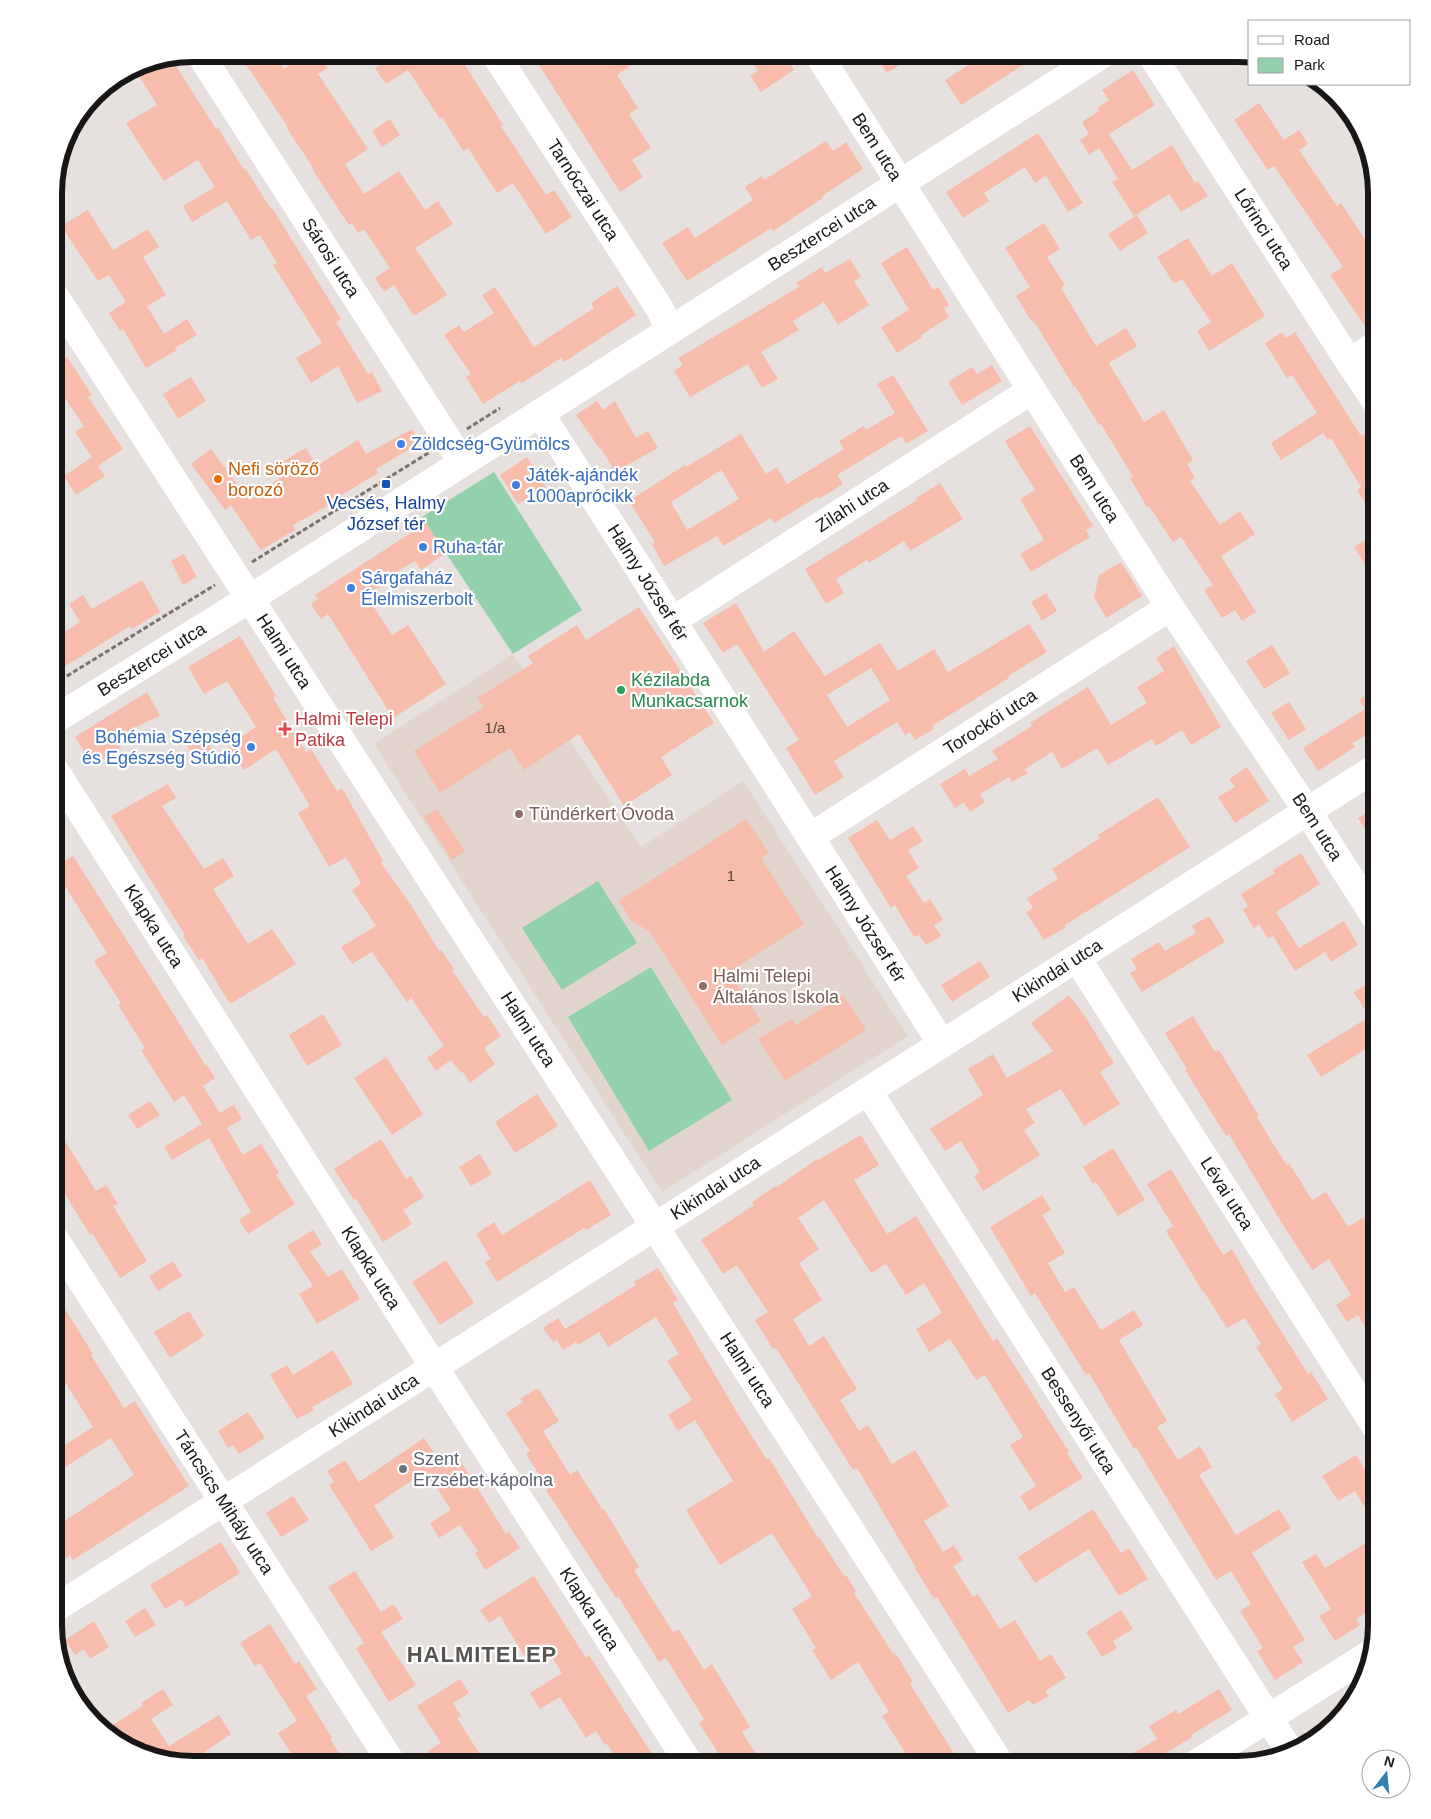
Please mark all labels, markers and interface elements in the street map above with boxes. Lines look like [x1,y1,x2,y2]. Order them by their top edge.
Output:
legend [1248,20,1411,85]
text: Road [1294,31,1330,48]
text: Park [1294,56,1325,73]
street label: Bem utca [848,109,906,185]
street label: Tarnóczai utca [543,136,623,245]
street label: Lőrinci utca [1230,185,1297,274]
street label: Besztercei utca [765,191,880,275]
street label: Sárosi utca [298,214,364,302]
place label: Zöldcség-Gyümölcs [411,434,570,454]
marker: Zöldcség-Gyümölcs [395,438,407,450]
street label: Bem utca [1066,451,1124,527]
place label: Nefi söröző borozó [228,459,319,500]
place label: Játék-ajándék 1000aprócikk [526,465,639,506]
marker: Nefi söröző borozó [212,473,224,485]
street label: Zilahi utca [812,474,893,536]
marker: Vecsés, Halmy József tér [380,478,392,490]
marker: Játék-ajándék 1000aprócikk [510,479,522,491]
place label: Vecsés, Halmy József tér [326,493,446,534]
street label: Halmy József tér [604,521,692,644]
place label: Ruha-tár [433,537,503,557]
marker: Ruha-tár [417,541,429,553]
place label: Sárgafaház Élelmiszerbolt [361,568,473,609]
marker: Sárgafaház Élelmiszerbolt [345,582,357,594]
street label: Halmi utca [252,610,316,693]
street label: Besztercei utca [94,618,210,700]
place label: Kézilabda Munkacsarnok [631,670,749,711]
marker: Kézilabda Munkacsarnok [615,684,627,696]
street label: Torockói utca [940,684,1041,759]
place label: Halmi Telepi Patika [295,709,393,750]
house number: 1/a [485,719,506,736]
marker: Halmi Telepi Patika [279,723,291,735]
place label: Bohémia Szépség és Egészség Stúdió [82,727,241,768]
marker: Bohémia Szépség és Egészség Stúdió [245,741,257,753]
street label: Bem utca [1288,789,1347,865]
place label: Tündérkert Óvoda [529,803,675,824]
marker: Tündérkert Óvoda [513,808,525,820]
street label: Halmy József tér [821,862,910,986]
house number: 1 [727,867,735,884]
street label: Klapka utca [120,881,188,972]
street label: Kikindai utca [1009,934,1106,1006]
place label: Halmi Telepi Általános Iskola [713,966,840,1007]
marker: Halmi Telepi Általános Iskola [697,980,709,992]
street label: Halmi utca [497,988,560,1071]
street label: Kikindai utca [667,1152,765,1224]
street label: Lévai utca [1196,1153,1258,1234]
street label: Klapka utca [337,1223,405,1314]
street label: Halmi utca [716,1329,779,1412]
street label: Bessenyői utca [1037,1364,1120,1478]
street label: Kikindai utca [325,1369,423,1441]
street label: Táncsics Mihály utca [170,1426,278,1579]
place label: Szent Erzsébet-kápolna [413,1449,554,1490]
marker: Szent Erzsébet-kápolna [397,1463,409,1475]
street label: Klapka utca [556,1564,624,1655]
district label: HALMITELEP [407,1642,557,1667]
north arrow [1361,1749,1411,1799]
text: N [1383,1752,1397,1771]

